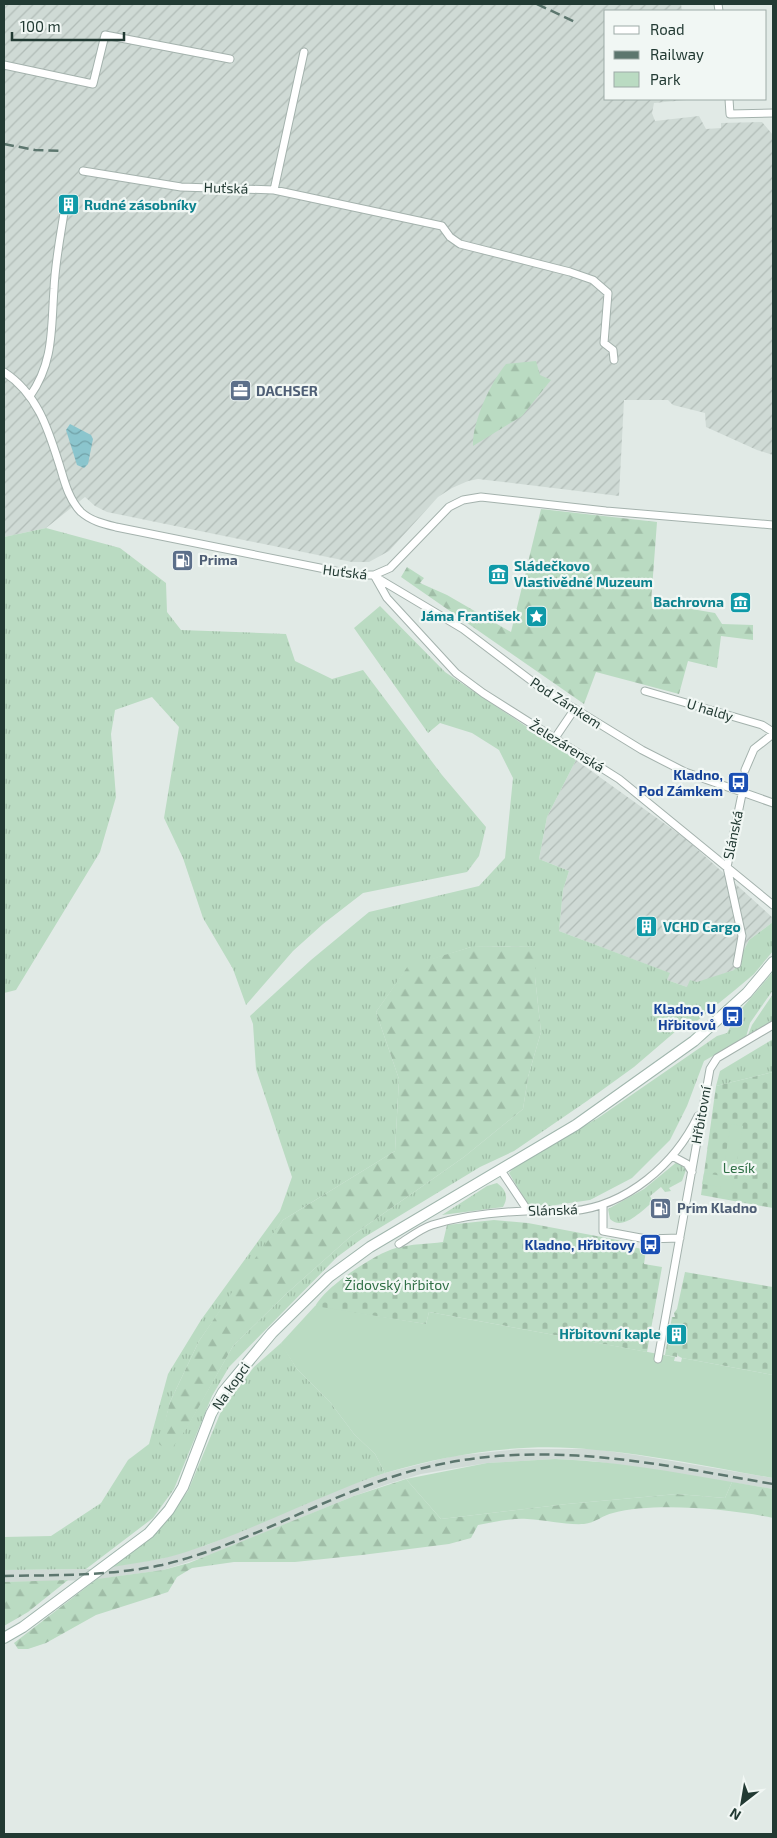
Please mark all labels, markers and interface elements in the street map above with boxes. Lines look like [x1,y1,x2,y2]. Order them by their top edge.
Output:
scale bar [12,10,125,42]
legend [604,10,767,100]
text: 100 m [20,17,61,35]
text: Road [650,20,685,38]
text: Railway [650,45,704,63]
text: Park [650,70,681,88]
street label: Huťská [203,178,249,197]
building icon: Rudné zásobníky [56,193,80,217]
place label: Rudné zásobníky [84,196,197,213]
office icon: DACHSER [228,379,252,403]
place label: DACHSER [256,382,318,399]
fuel station icon: Prima [171,548,195,572]
place label: Prima [199,551,238,568]
place label: Sládečkovo Vlastivědné Muzeum [514,557,653,590]
street label: Huťská [322,560,368,583]
museum icon: Sládečkovo Vlastivědné Muzeum [486,562,510,586]
museum icon: Bachrovna [728,590,752,614]
place label: Bachrovna [653,593,724,610]
place icon: Jáma František [524,604,548,628]
place label: Jáma František [421,607,520,624]
street label: Pod Zámkem [527,673,605,732]
street label: U haldy [685,694,736,725]
street label: Železárenská [527,716,608,775]
place label: Kladno, Pod Zámkem [638,766,723,799]
bus stop icon: Kladno, Pod Zámkem [727,771,751,795]
street label: Slánská [719,809,746,861]
building icon: VCHD Cargo [635,915,659,939]
place label: VCHD Cargo [663,918,741,935]
place label: Kladno, U Hřbitovů [654,1000,716,1033]
bus stop icon: Kladno, U Hřbitovů [720,1005,744,1029]
street label: Hřbitovní [687,1084,714,1145]
park label: Lesík [723,1159,755,1176]
fuel station icon: Prim Kladno [649,1196,673,1220]
place label: Prim Kladno [677,1199,757,1216]
street label: Slánská [528,1200,578,1219]
bus stop icon: Kladno, Hřbitovy [639,1233,663,1257]
place label: Kladno, Hřbitovy [525,1236,635,1253]
park label: Židovský hřbitov [345,1276,450,1293]
building icon: Hřbitovní kaple [665,1322,689,1346]
place label: Hřbitovní kaple [559,1325,661,1342]
street label: Na kopci [208,1359,253,1413]
north arrow [717,1778,767,1828]
text: N [726,1805,744,1824]

